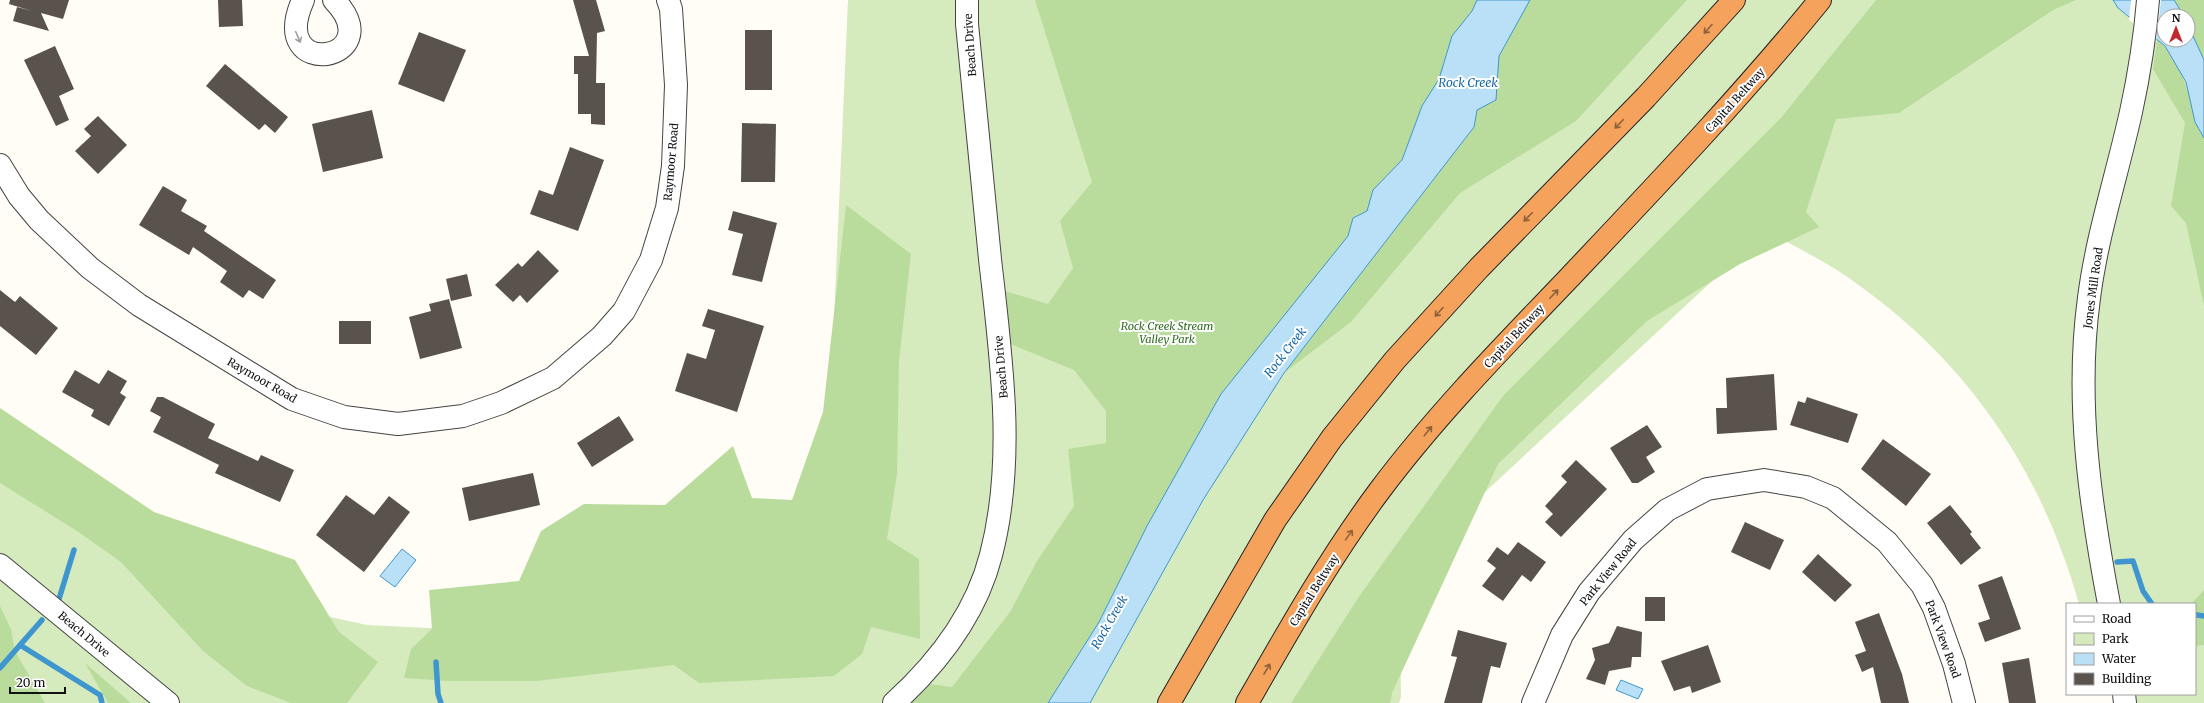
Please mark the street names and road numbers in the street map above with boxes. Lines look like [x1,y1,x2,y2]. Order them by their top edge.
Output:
street label: Beach Drive [961,13,979,77]
street label: Capital Beltway [1702,64,1768,135]
street label: Raymoor Road [661,122,681,201]
street label: Jones Mill Road [2080,246,2106,331]
street label: Capital Beltway [1481,301,1547,371]
street label: Beach Drive [991,335,1011,399]
street label: Raymoor Road [225,354,300,406]
street label: Park View Road [1577,535,1640,608]
street label: Capital Beltway [1286,551,1342,628]
street label: Park View Road [1922,598,1964,680]
street label: Beach Drive [55,608,113,660]

